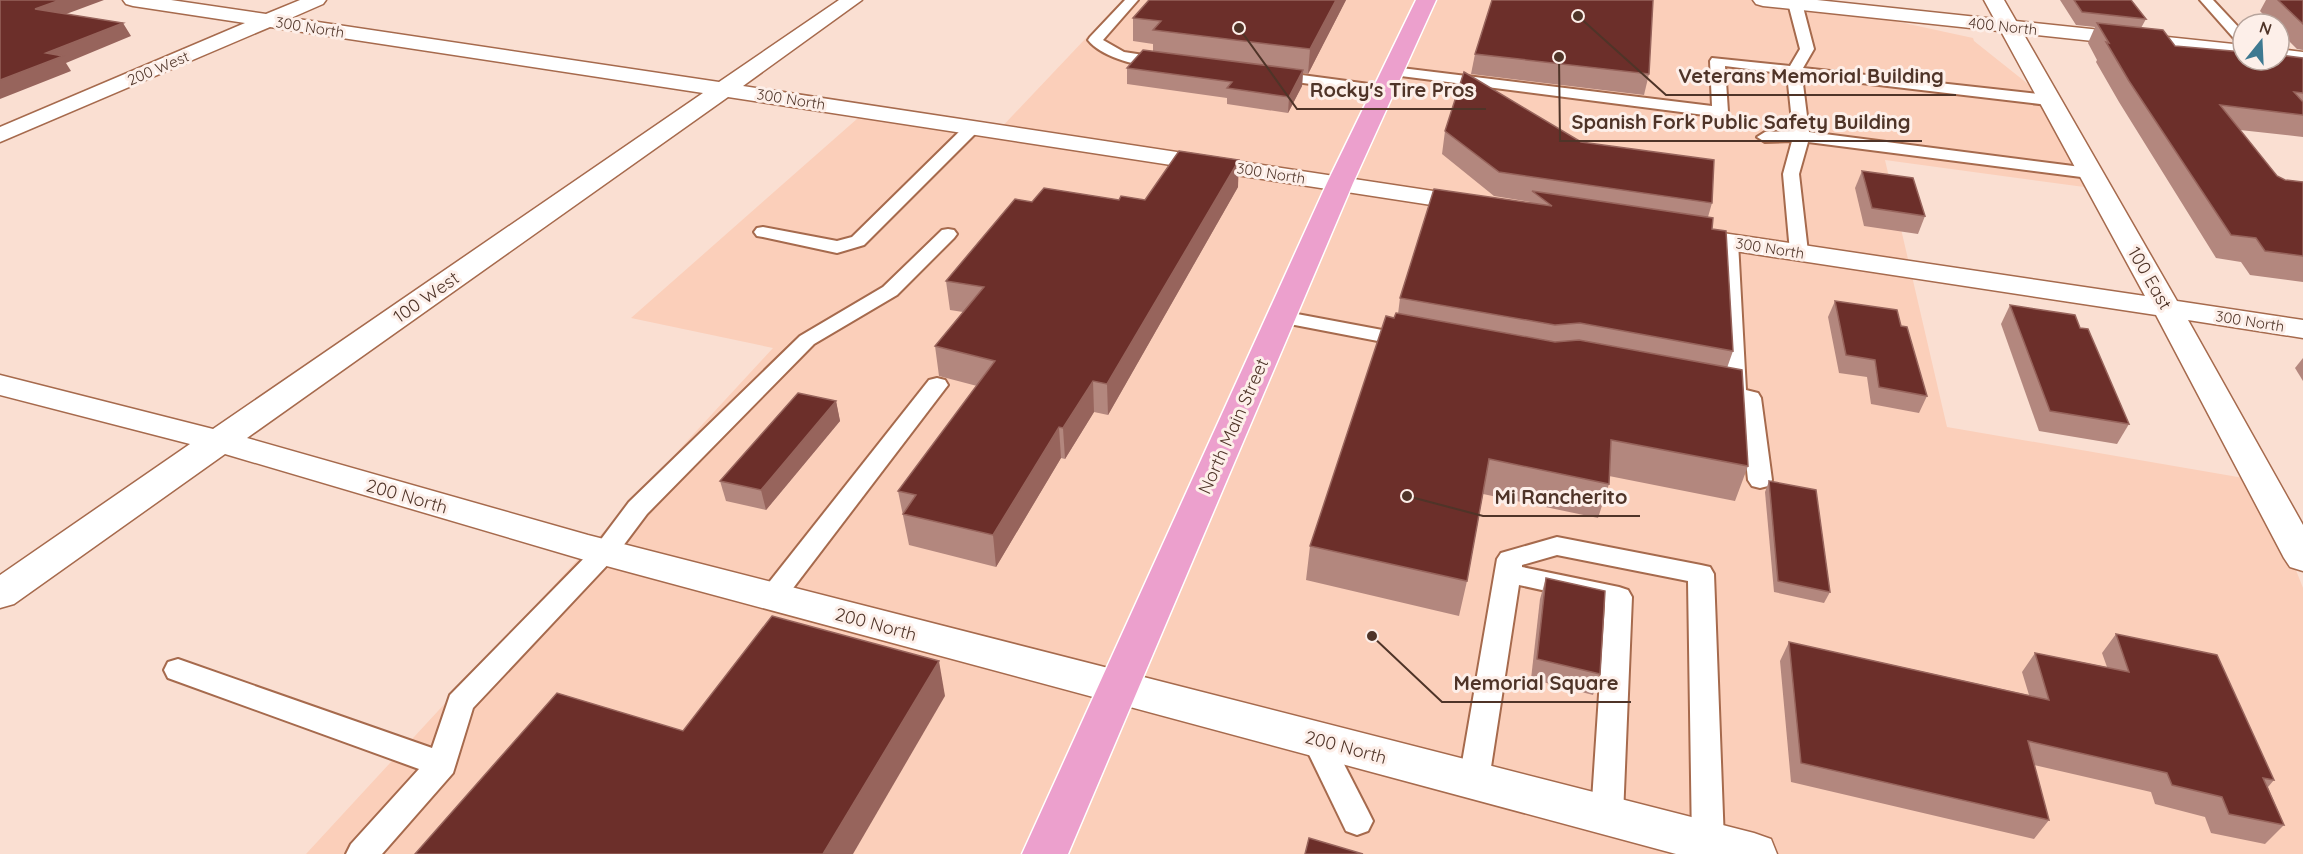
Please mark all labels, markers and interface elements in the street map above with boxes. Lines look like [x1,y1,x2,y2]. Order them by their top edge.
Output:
street label: 300 North [274,12,346,42]
north arrow [2231,12,2291,72]
street label: 400 North [1968,13,2038,39]
text: N [2257,16,2274,39]
street label: 200 West [124,47,192,89]
callout: Veterans Memorial Building [1666,57,1956,95]
text: Veterans Memorial Building [1678,63,1944,88]
callout: Rocky's Tire Pros [1297,71,1486,109]
text: Rocky's Tire Pros [1310,77,1474,102]
street label: 300 North [755,84,827,114]
callout: Spanish Fork Public Safety Building [1560,103,1922,141]
text: Spanish Fork Public Safety Building [1572,109,1910,134]
street label: 300 North [1235,158,1307,188]
street label: 300 North [1734,233,1806,263]
street label: 100 East [2123,243,2177,313]
street label: 100 West [389,266,463,328]
street label: 300 North [2214,306,2286,336]
street label: North Main Street [1193,354,1273,498]
street label: 200 North [364,473,450,519]
callout: Mi Rancherito [1483,478,1640,516]
text: Mi Rancherito [1495,484,1627,509]
street label: 200 North [833,602,919,646]
callout: Memorial Square [1442,664,1631,702]
text: Memorial Square [1454,670,1618,695]
street label: 200 North [1303,725,1389,769]

